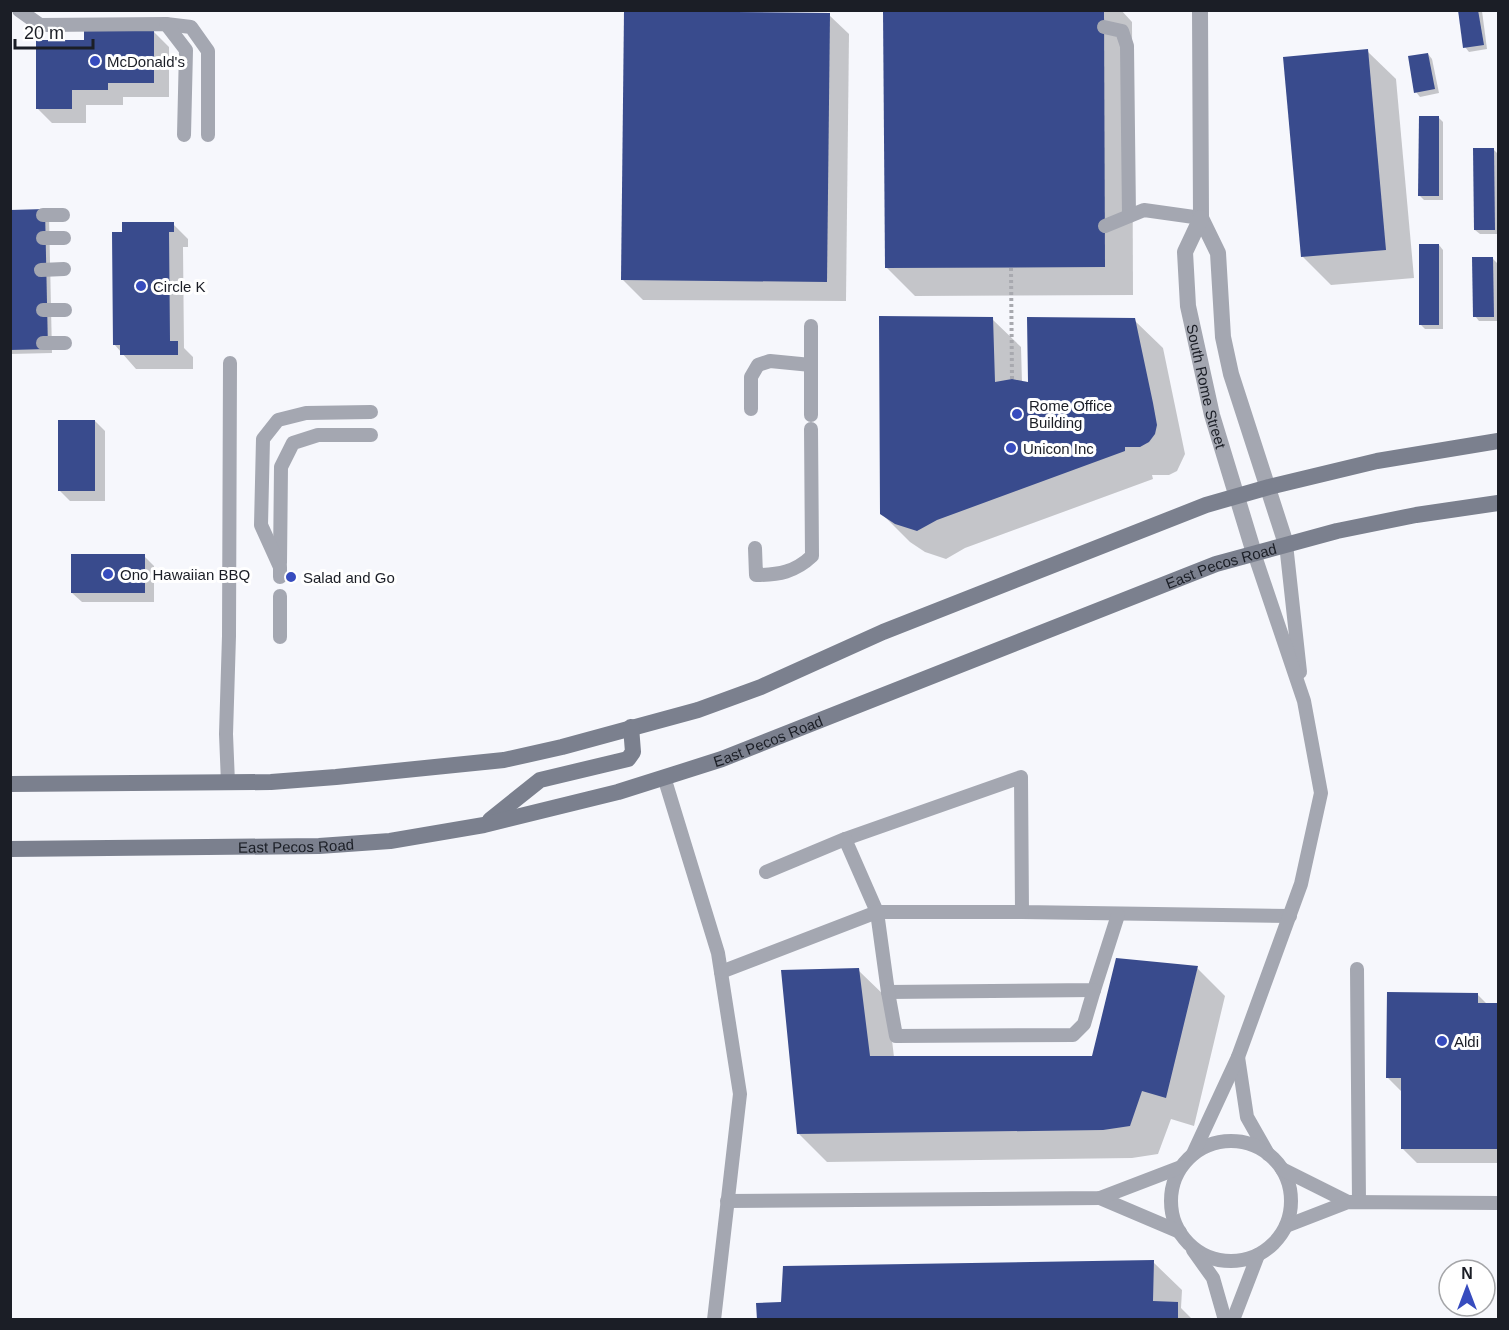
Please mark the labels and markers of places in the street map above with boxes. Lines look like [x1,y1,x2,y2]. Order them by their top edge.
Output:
place label: McDonald's [107,53,185,70]
marker: McDonald's [88,54,102,68]
place label: Circle K [153,278,206,295]
marker: Circle K [134,279,148,293]
place label: Rome Office Building [1029,397,1112,431]
marker: Rome Office Building [1010,407,1024,421]
place label: Unicon Inc [1023,440,1094,457]
marker: Unicon Inc [1004,441,1018,455]
place label: Ono Hawaiian BBQ [120,566,250,583]
marker: Ono Hawaiian BBQ [101,567,115,581]
place label: Salad and Go [303,569,395,586]
marker: Salad and Go [284,570,298,584]
place label: Aldi [1454,1033,1479,1050]
marker: Aldi [1435,1034,1449,1048]

